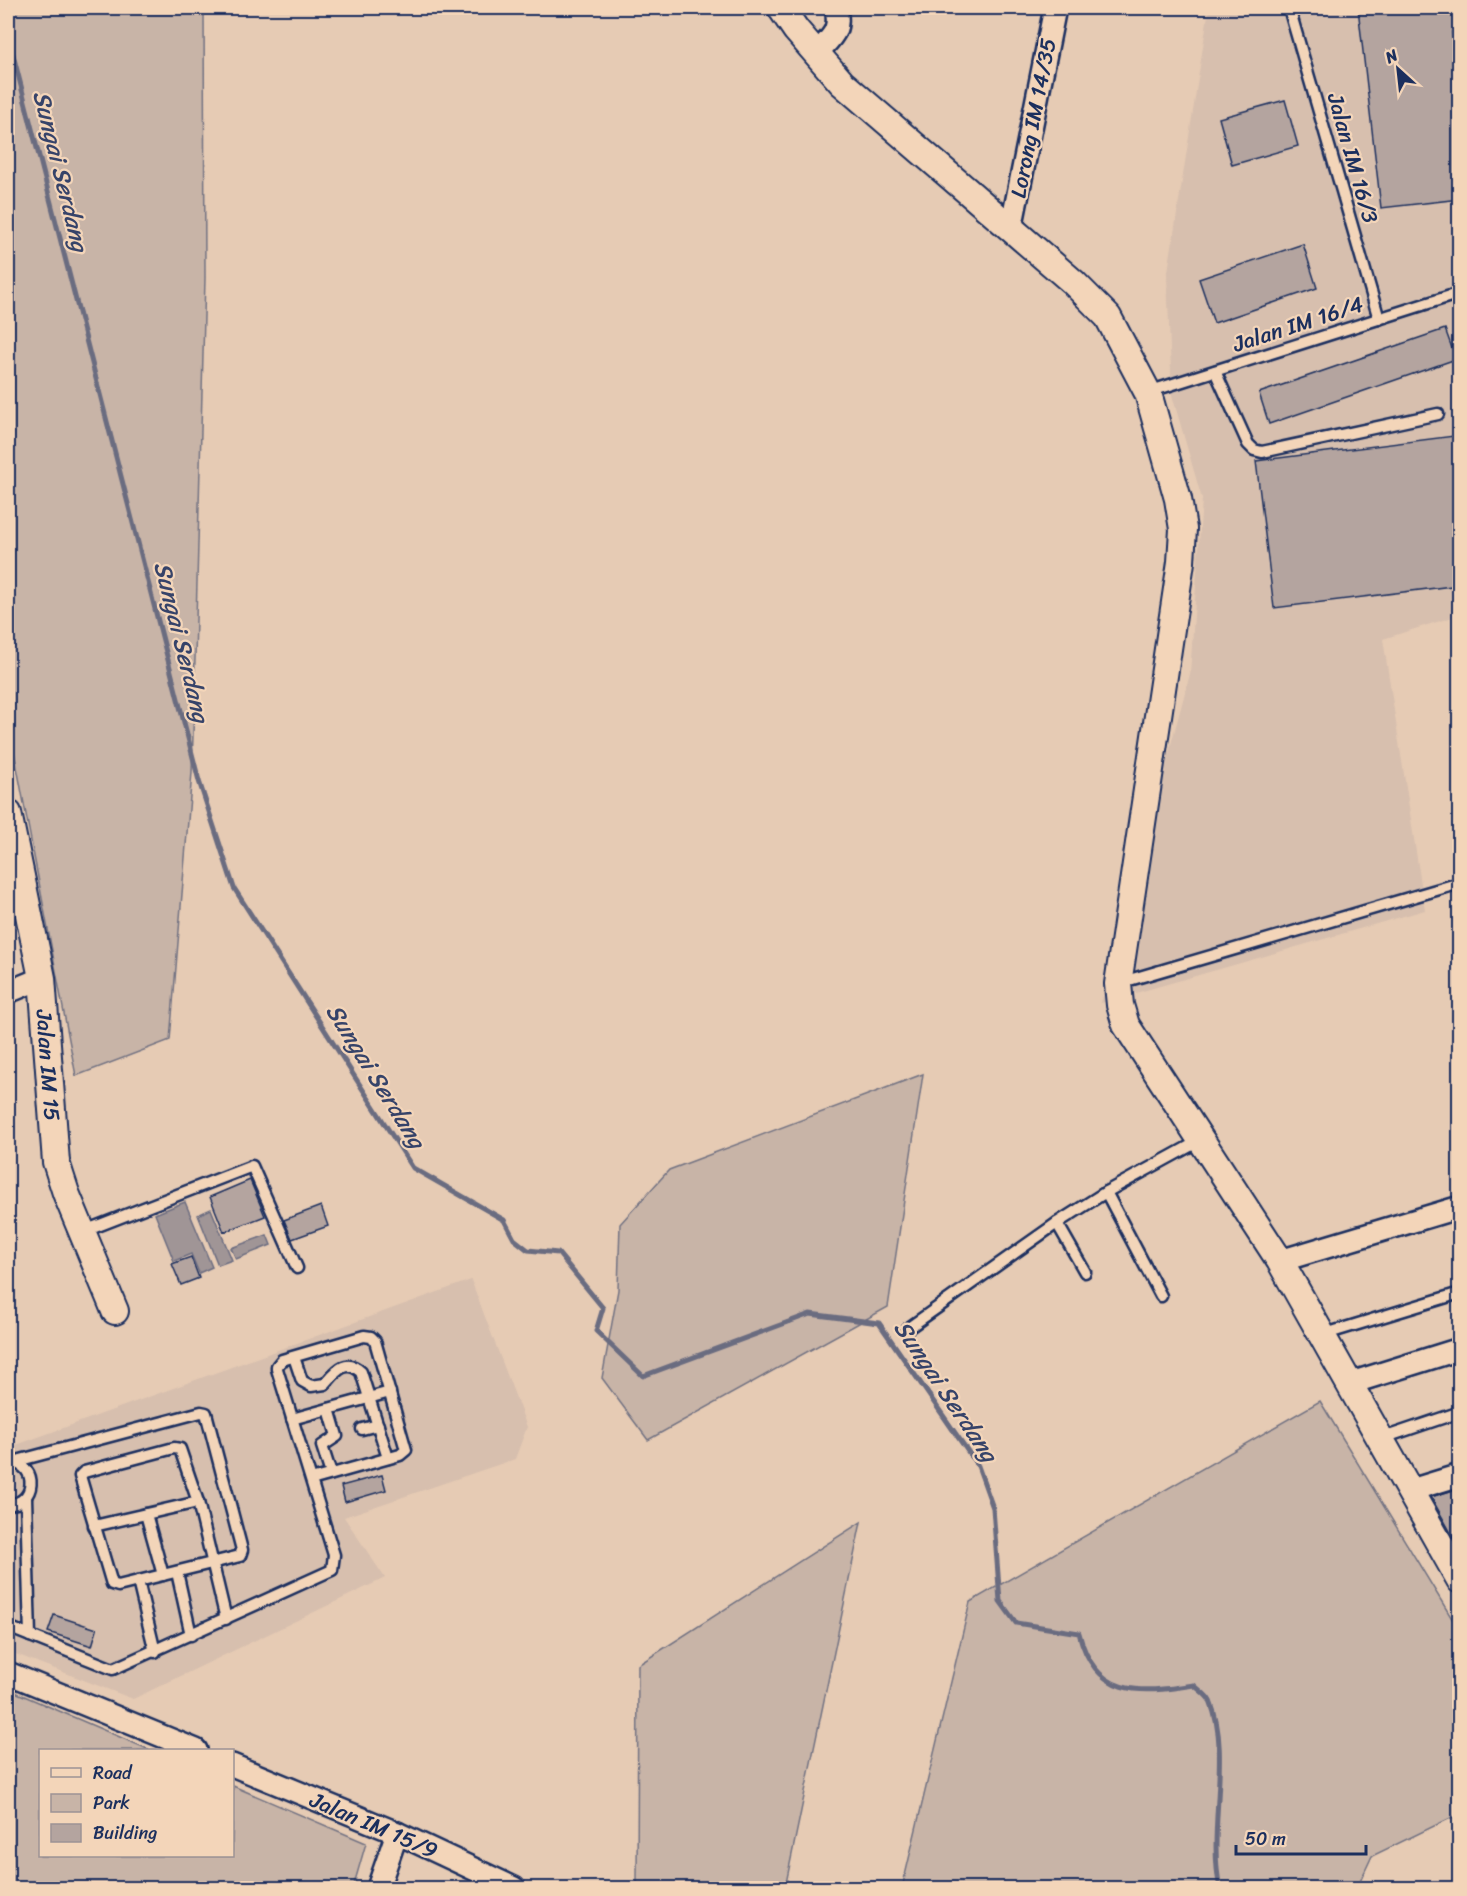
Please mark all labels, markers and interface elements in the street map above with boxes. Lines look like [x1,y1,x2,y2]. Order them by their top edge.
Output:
street label: Lorong IM 14/35 [998,35,1068,201]
north arrow [1368,39,1428,99]
text: N [1379,40,1404,72]
water label: Sungai Serdang [21,86,102,258]
street label: Jalan IM 16/3 [1316,87,1390,228]
street label: Jalan IM 16/4 [1227,284,1369,364]
water label: Sungai Serdang [142,557,223,729]
water label: Sungai Serdang [314,995,438,1159]
street label: Jalan IM 15 [25,1007,72,1122]
water label: Sungai Serdang [882,1311,1011,1473]
legend [39,1749,234,1857]
text: Road [93,1757,133,1789]
street label: Jalan IM 15/9 [303,1780,444,1870]
text: Park [93,1787,130,1819]
text: Building [93,1817,157,1849]
scale bar [1236,1818,1366,1856]
text: 50 m [1245,1823,1286,1855]

